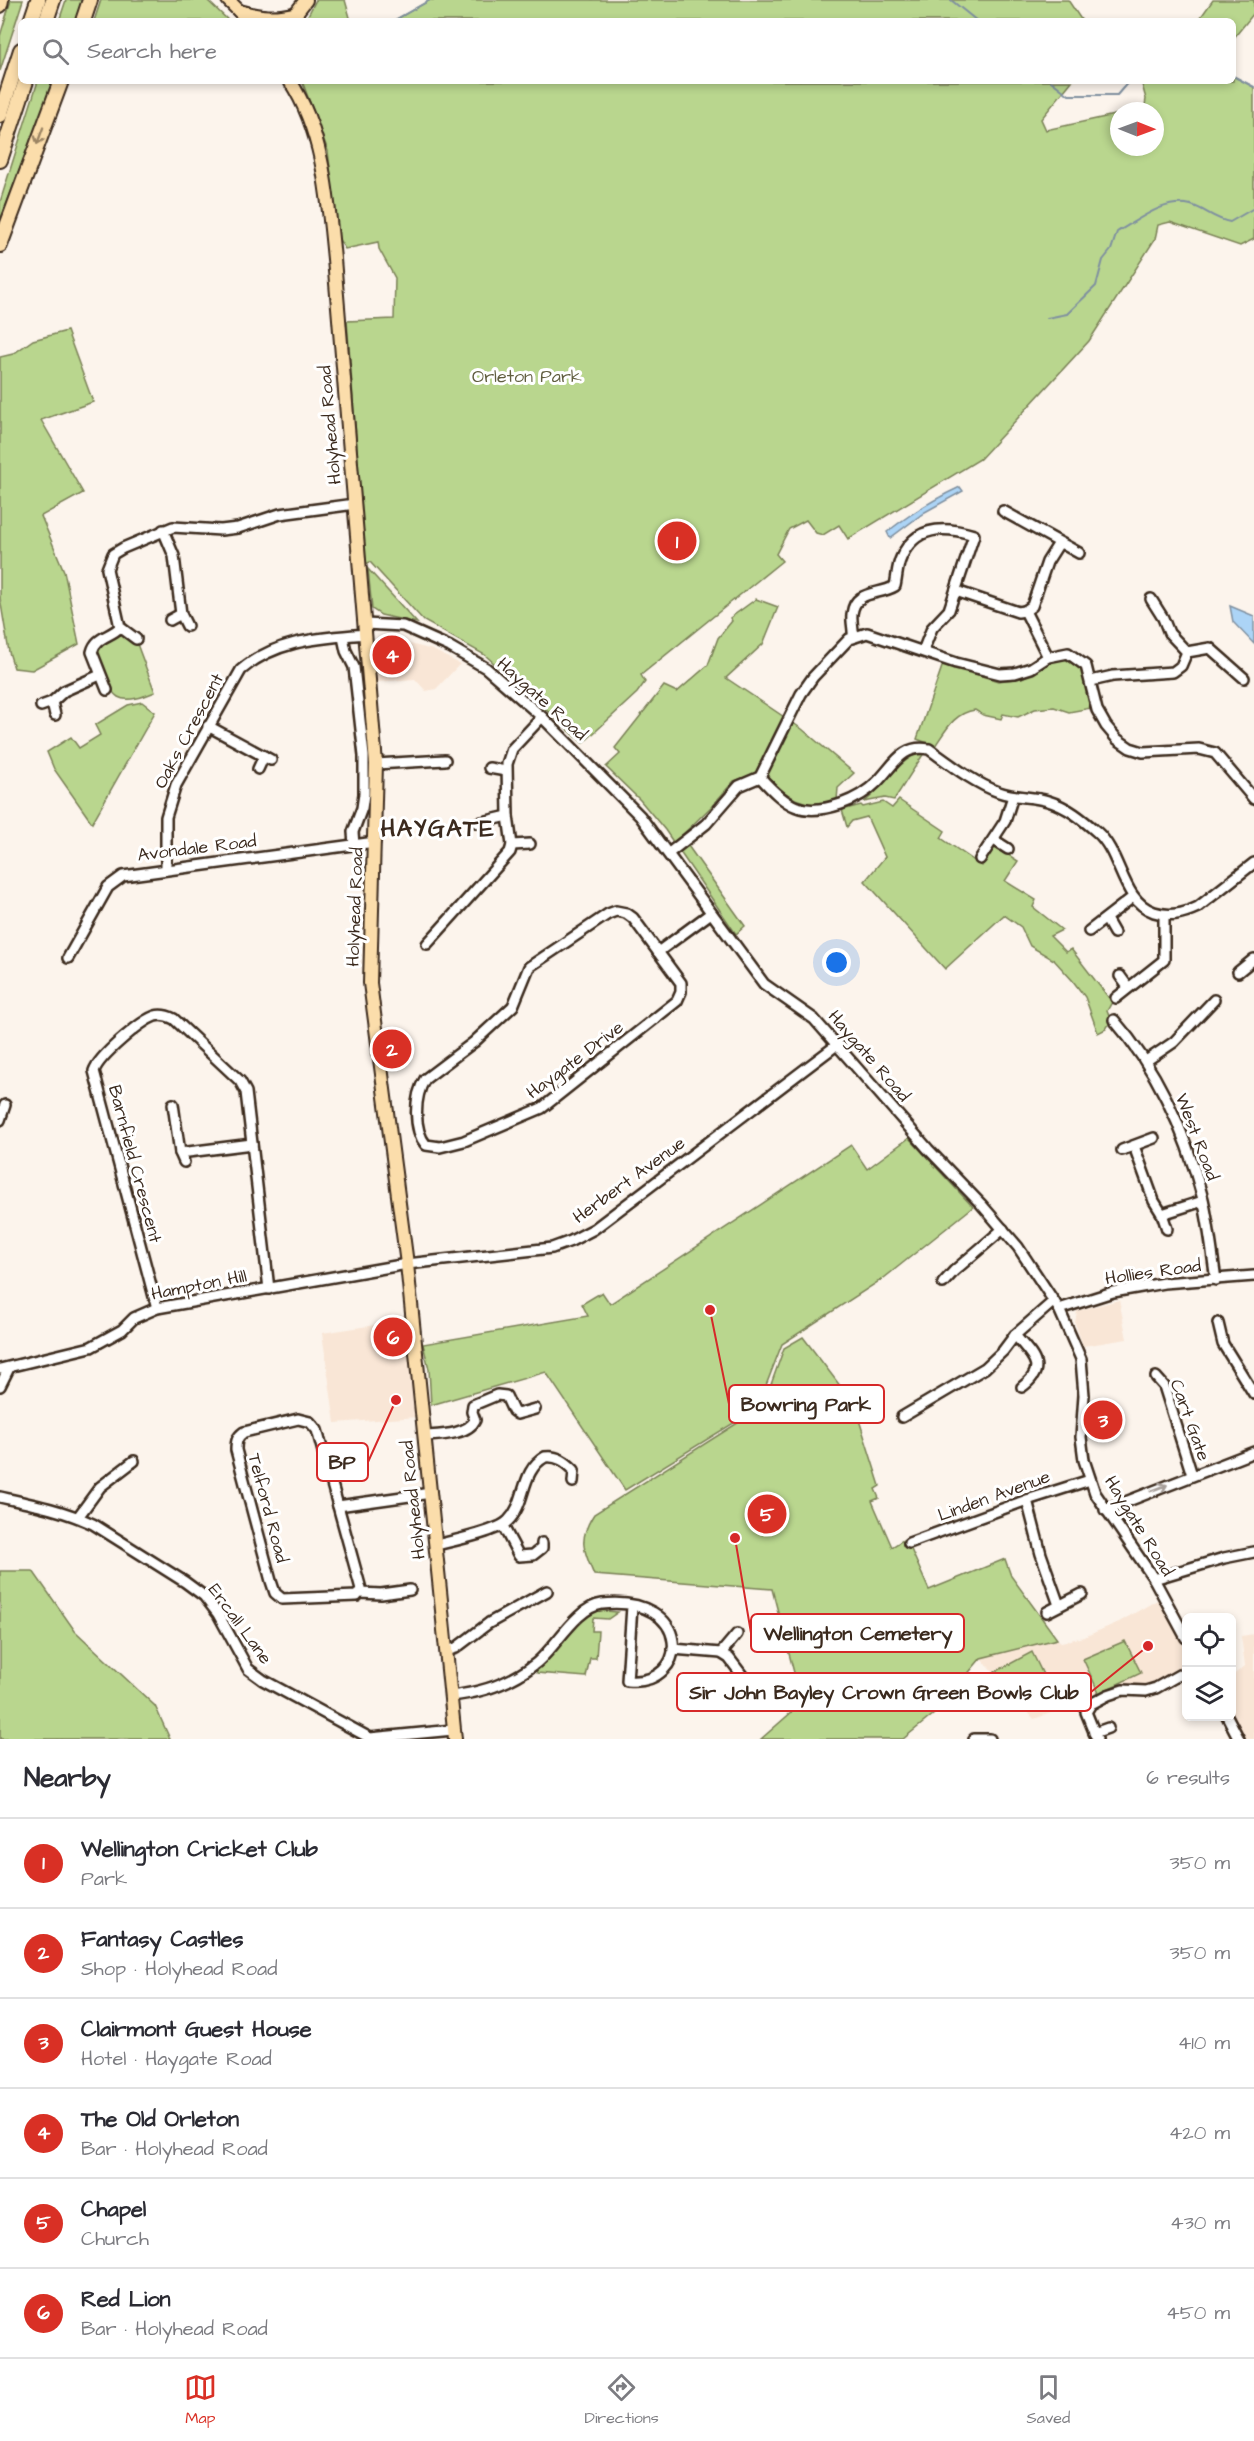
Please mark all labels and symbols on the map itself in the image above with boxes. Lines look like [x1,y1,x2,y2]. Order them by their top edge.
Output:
north arrow [1110,102,1164,156]
one-way arrow [34,126,45,145]
street label: Holyhead Road [312,364,349,486]
park label: Orleton Park [472,364,582,389]
pin: 1 [658,518,696,564]
pin: 4 [372,632,412,678]
street label: Haygate Road [491,652,593,747]
street label: Oaks Crescent [148,668,230,793]
district label: HAYGATE [381,812,495,846]
street label: Avondale Road [136,828,258,868]
street label: Holyhead Road [340,847,371,967]
your location [822,948,851,977]
street label: Haygate Road [821,1005,916,1108]
street label: Haygate Drive [521,1015,630,1106]
pin: 2 [372,1026,412,1072]
street label: Barnfield Crescent [102,1082,168,1246]
street label: West Road [1169,1090,1225,1184]
street label: Herbert Avenue [568,1131,690,1229]
street label: Hollies Road [1103,1253,1203,1291]
street label: Hampton Hill [149,1263,249,1307]
pin: 6 [374,1314,412,1360]
street label: Cart Gate [1164,1376,1216,1464]
callout: Bowring Park [729,1385,884,1423]
text: Bowring Park [741,1391,872,1420]
pin: 3 [1084,1398,1122,1442]
street label: Holyhead Road [394,1439,433,1561]
callout: BP [317,1443,368,1481]
text: BP [329,1449,356,1477]
street label: Telford Road [241,1451,295,1565]
street label: Linden Avenue [934,1464,1054,1528]
street label: Haygate Road [1097,1471,1180,1581]
one-way arrow [1149,1481,1168,1492]
pin: 5 [748,1492,786,1537]
street label: Ercall Lane [202,1578,278,1670]
callout: Wellington Cemetery [751,1614,964,1652]
text: Wellington Cemetery [763,1620,952,1649]
callout: Sir John Bayley Crown Green Bowls Club [677,1673,1091,1711]
text: Sir John Bayley Crown Green Bowls Club [688,1679,1080,1708]

